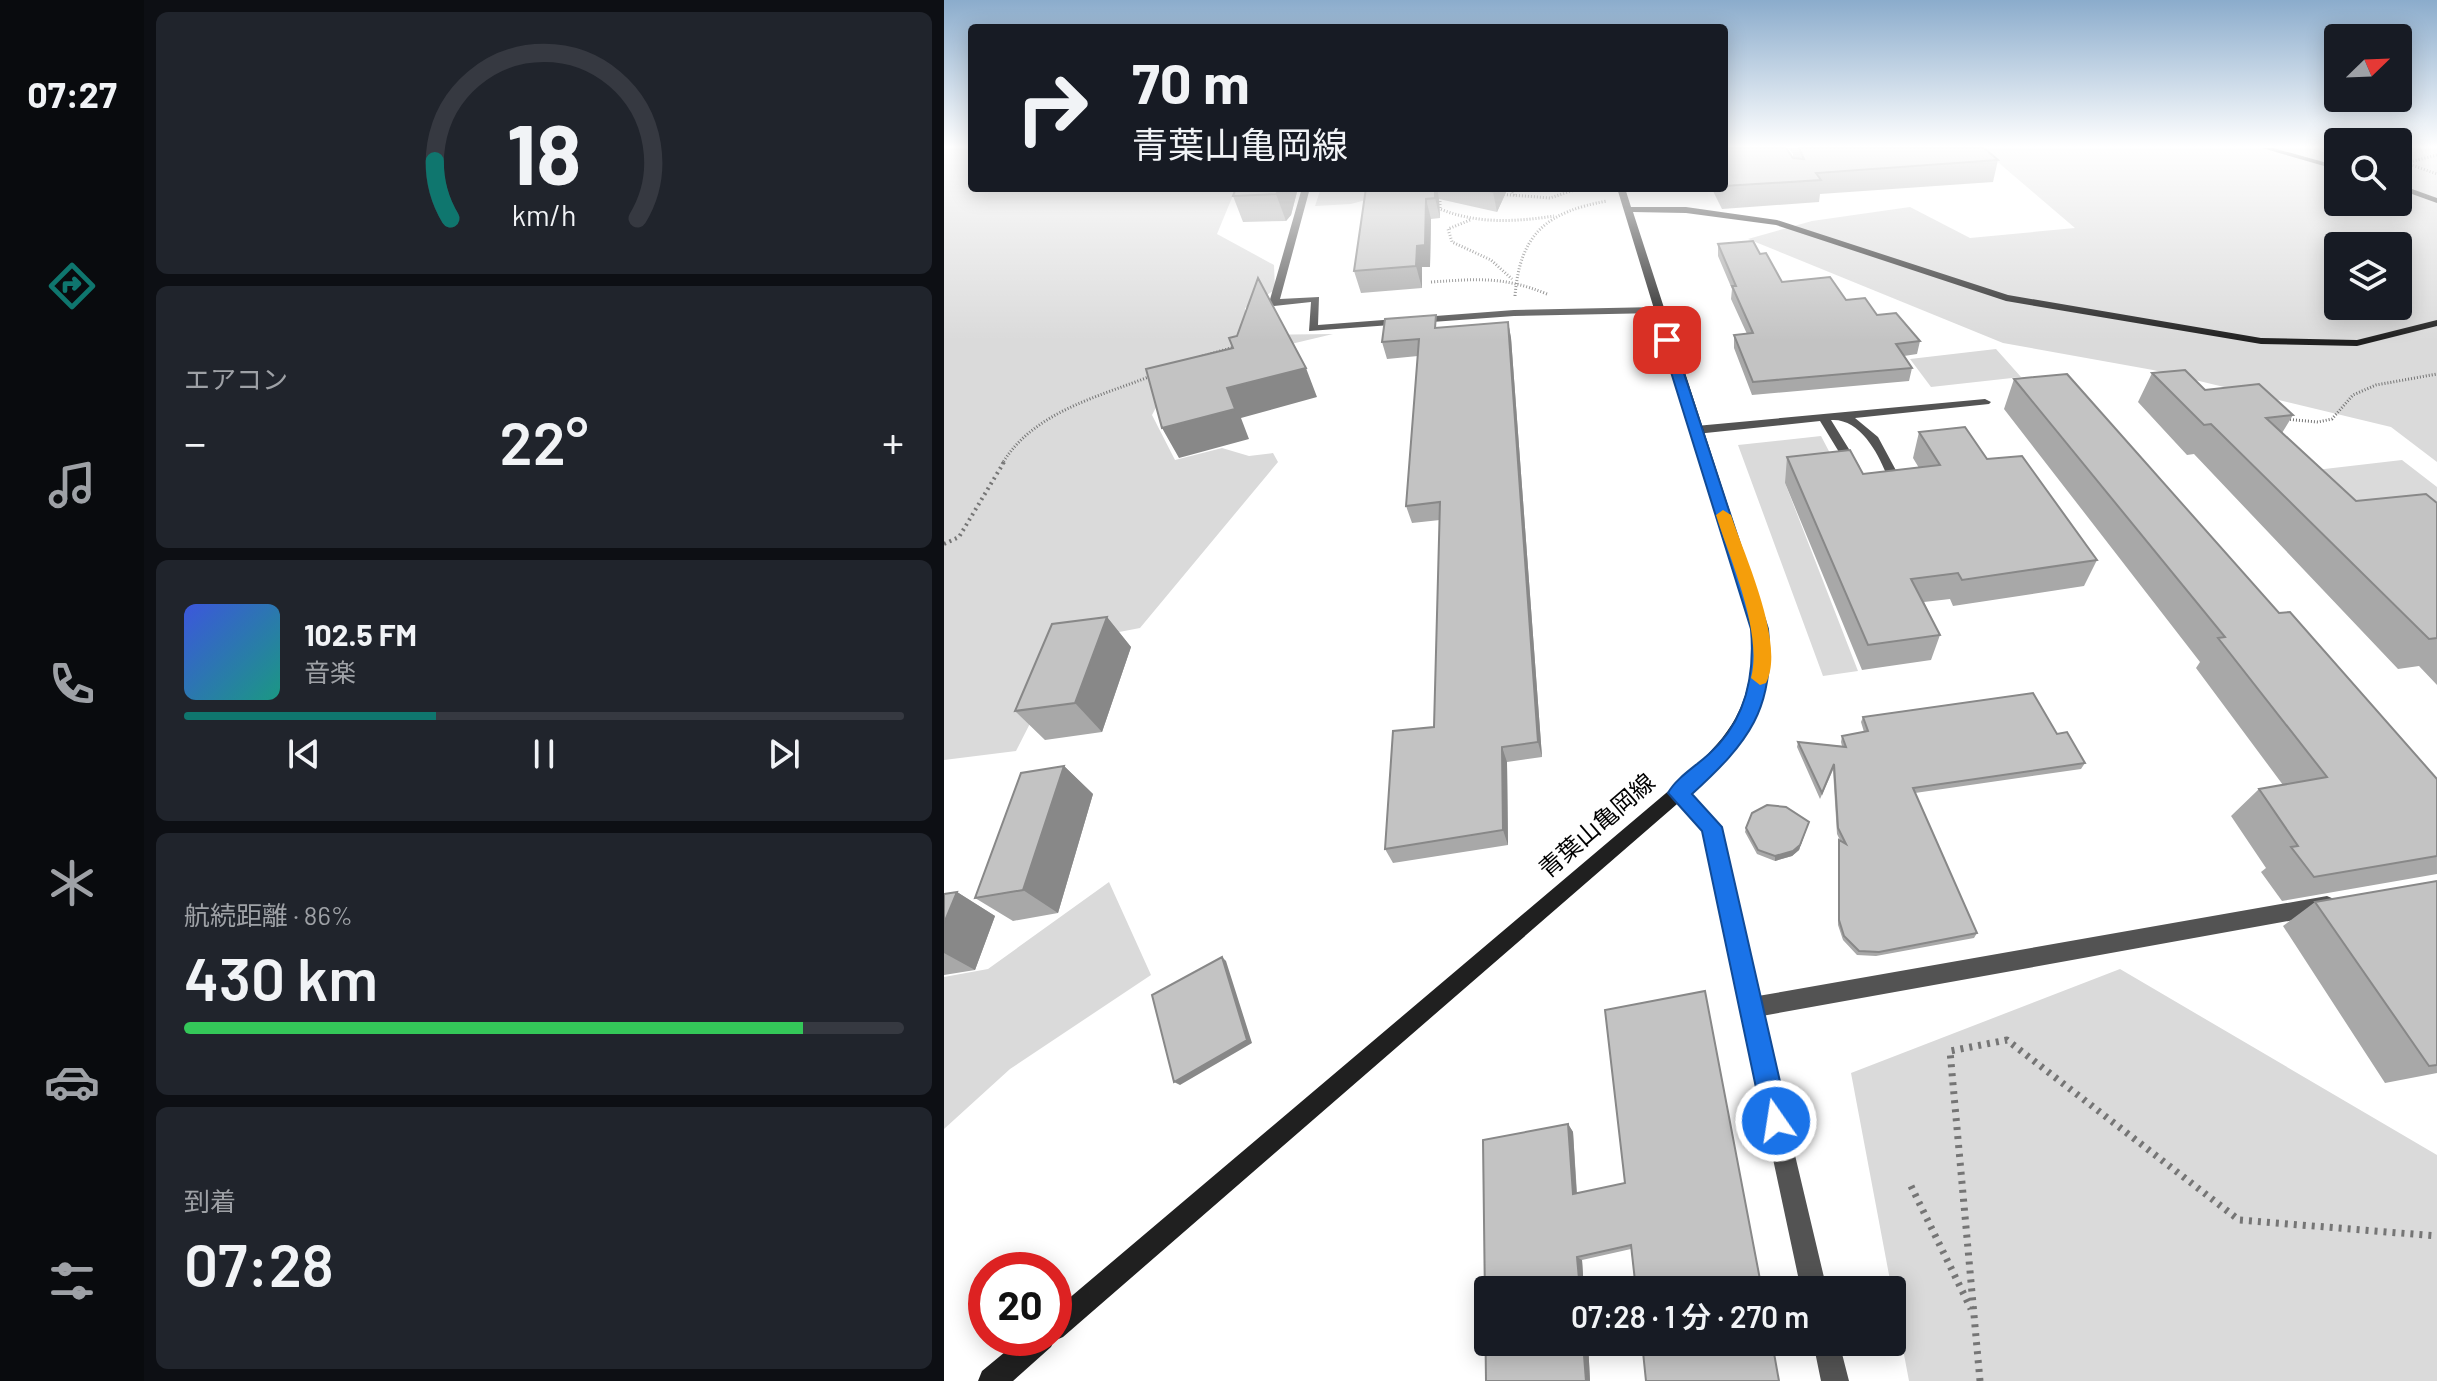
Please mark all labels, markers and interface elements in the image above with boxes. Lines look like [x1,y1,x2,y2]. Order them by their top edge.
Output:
north arrow [2324,24,2412,112]
map controls [2324,24,2412,320]
text: 70 m [1132,48,1250,115]
icon: right [1000,56,1104,160]
text: 07:27 [27,72,117,115]
text: 18 [507,101,581,201]
text: 青葉山亀岡線 [1132,122,1348,165]
button: search [2324,128,2412,216]
text: km/h [512,197,576,232]
button: layers [2324,232,2412,320]
icon: directions [44,258,100,314]
pin [1633,306,1701,374]
icon: arrive [1645,318,1689,362]
text: エアコン [184,363,288,394]
text: 22° [500,405,588,477]
text: − [184,415,206,468]
text: + [882,415,904,468]
icon: music [44,457,100,513]
text: 102.5 FM [304,616,417,652]
icon: phone [44,656,100,712]
text: 音楽 [304,656,356,687]
icon: previous [282,732,326,776]
icon: pause [522,732,566,776]
icon: next [762,732,806,776]
street label: 青葉山亀岡線 [1532,767,1660,883]
icon: climate [44,855,100,911]
text: 航続距離 · 86% [184,899,353,930]
text: 430 km [184,941,378,1013]
icon: car [44,1054,100,1110]
position arrow [1734,1079,1818,1163]
text: 到着 [184,1185,236,1216]
text: 07:28 [184,1227,334,1299]
speed limit sign: 20 [968,1252,1072,1356]
icon: filters [44,1253,100,1309]
text: 07:28 · 1 分 · 270 m [1571,1298,1809,1334]

